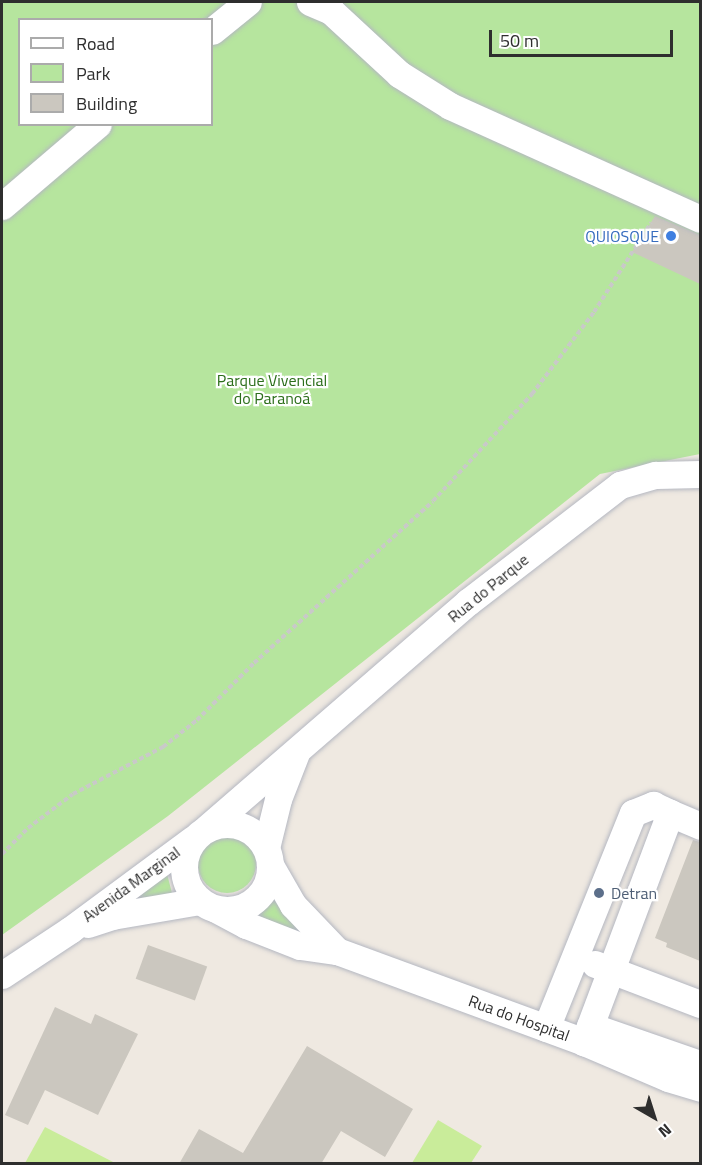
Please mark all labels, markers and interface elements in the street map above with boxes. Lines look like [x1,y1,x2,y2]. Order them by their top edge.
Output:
legend [18,18,213,126]
scale bar [492,18,676,56]
text: 50 m [500,27,539,54]
text: Road [76,30,115,57]
text: Park [76,60,110,87]
text: Building [76,90,137,117]
place label: QUIOSQUE [585,226,659,246]
marker: QUIOSQUE [664,229,678,243]
park label: Parque Vivencial do Paranoá [217,370,327,408]
street label: Rua do Parque [444,550,532,626]
street label: Avenida Marginal [78,842,184,926]
place label: Detran [611,883,657,903]
marker: Detran [592,886,606,900]
street label: Rua do Hospital [466,991,572,1045]
north arrow [624,1087,684,1147]
text: N [653,1118,677,1144]

